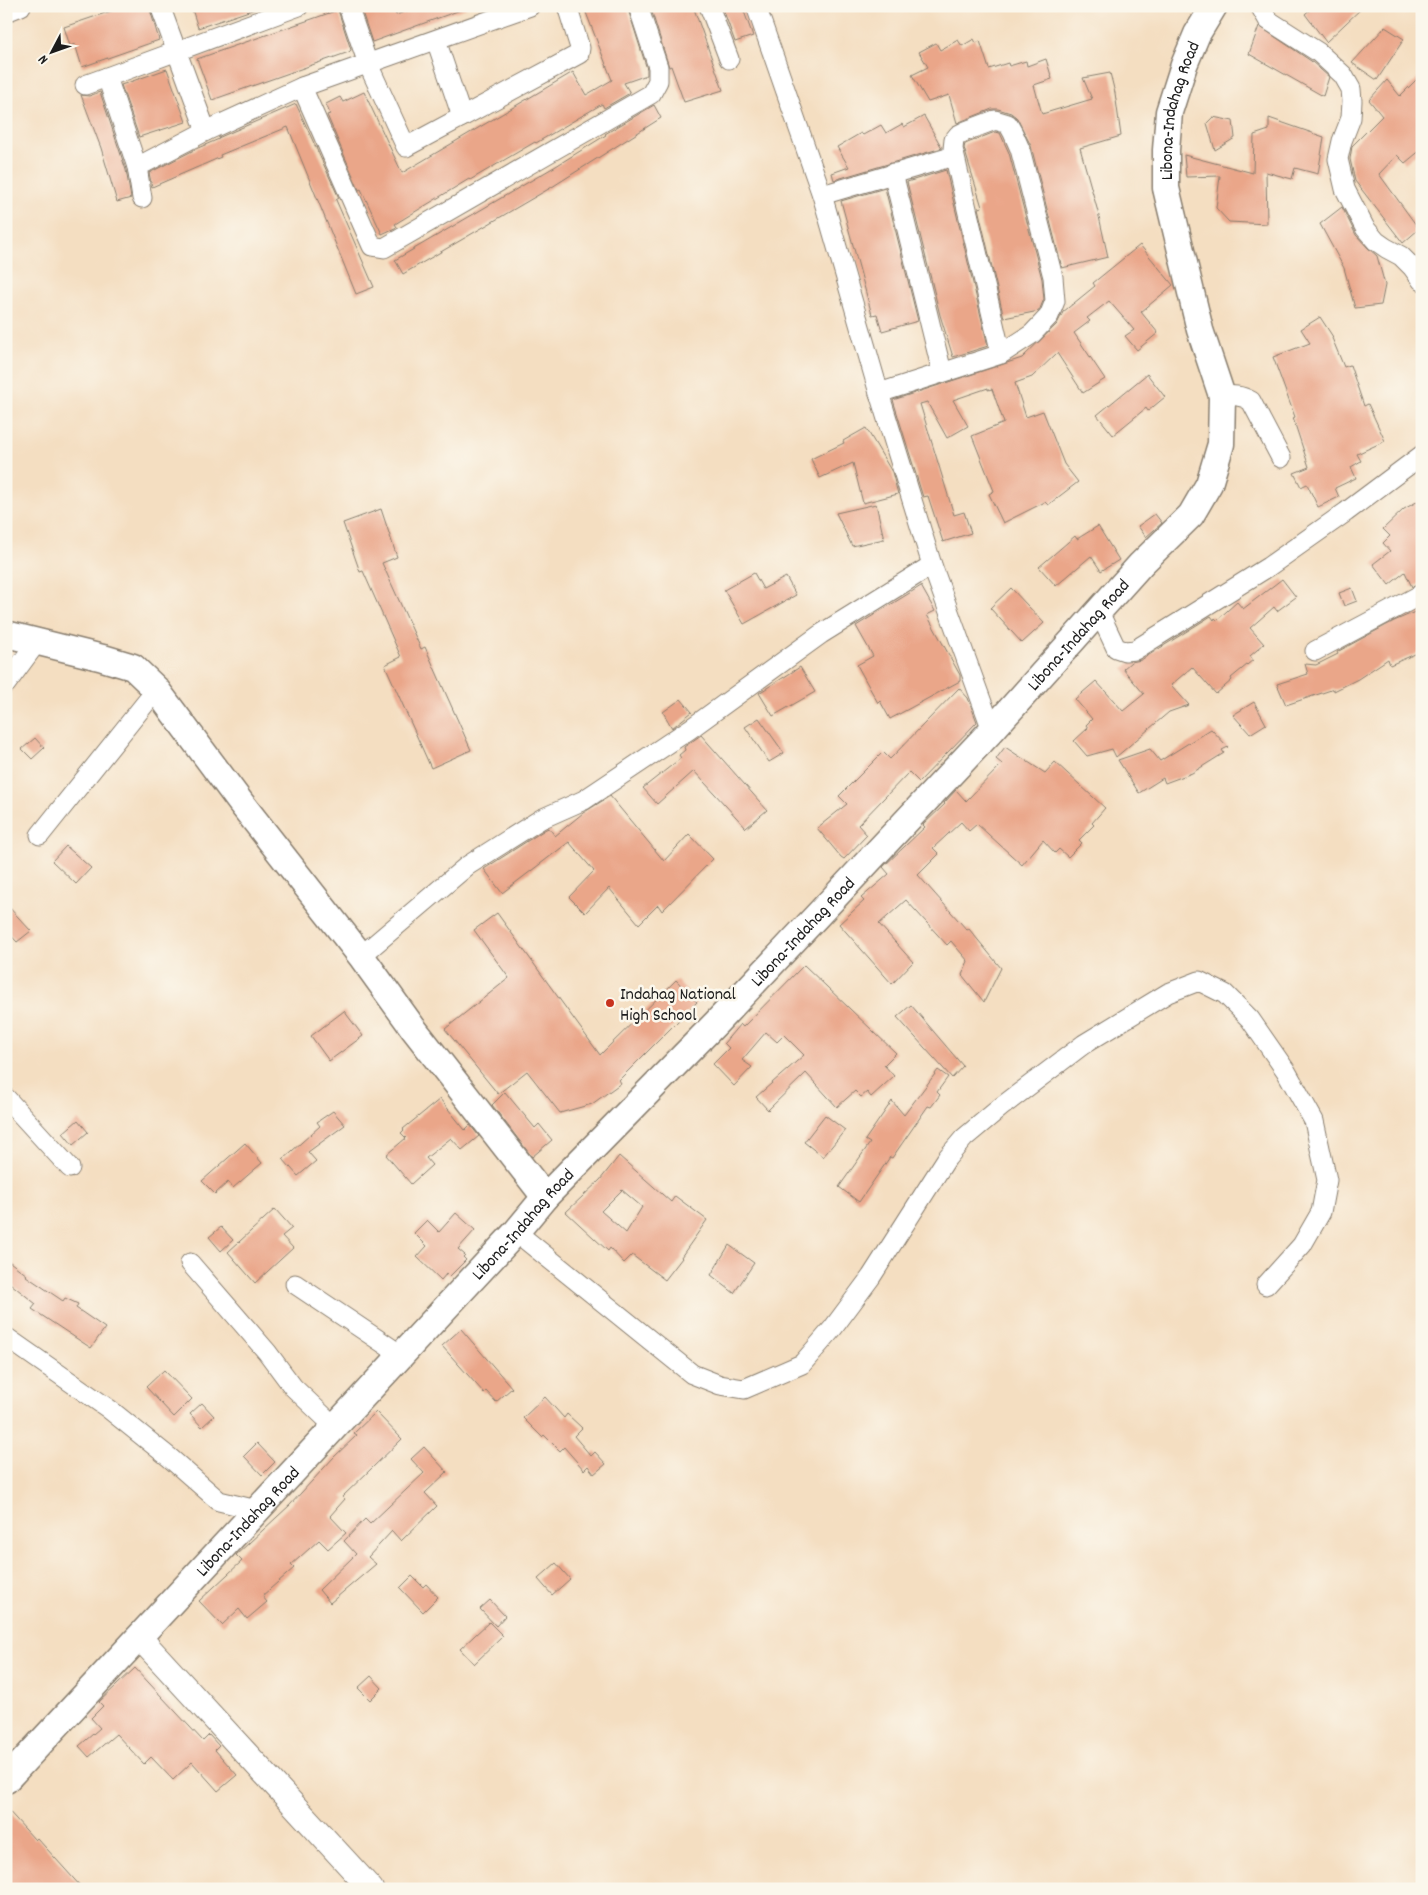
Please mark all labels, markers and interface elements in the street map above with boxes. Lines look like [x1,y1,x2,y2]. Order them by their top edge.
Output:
north arrow [28,28,78,78]
street label: Libona-Indahag Road [1156,38,1208,180]
text: N [34,50,54,68]
street label: Libona-Indahag Road [1023,575,1137,698]
street label: Libona-Indahag Road [746,873,862,994]
place label: Indahag National High School [620,983,737,1029]
marker: Indahag National High School [604,997,616,1009]
street label: Libona-Indahag Road [467,1164,581,1287]
street label: Libona-Indahag Road [191,1462,307,1583]

